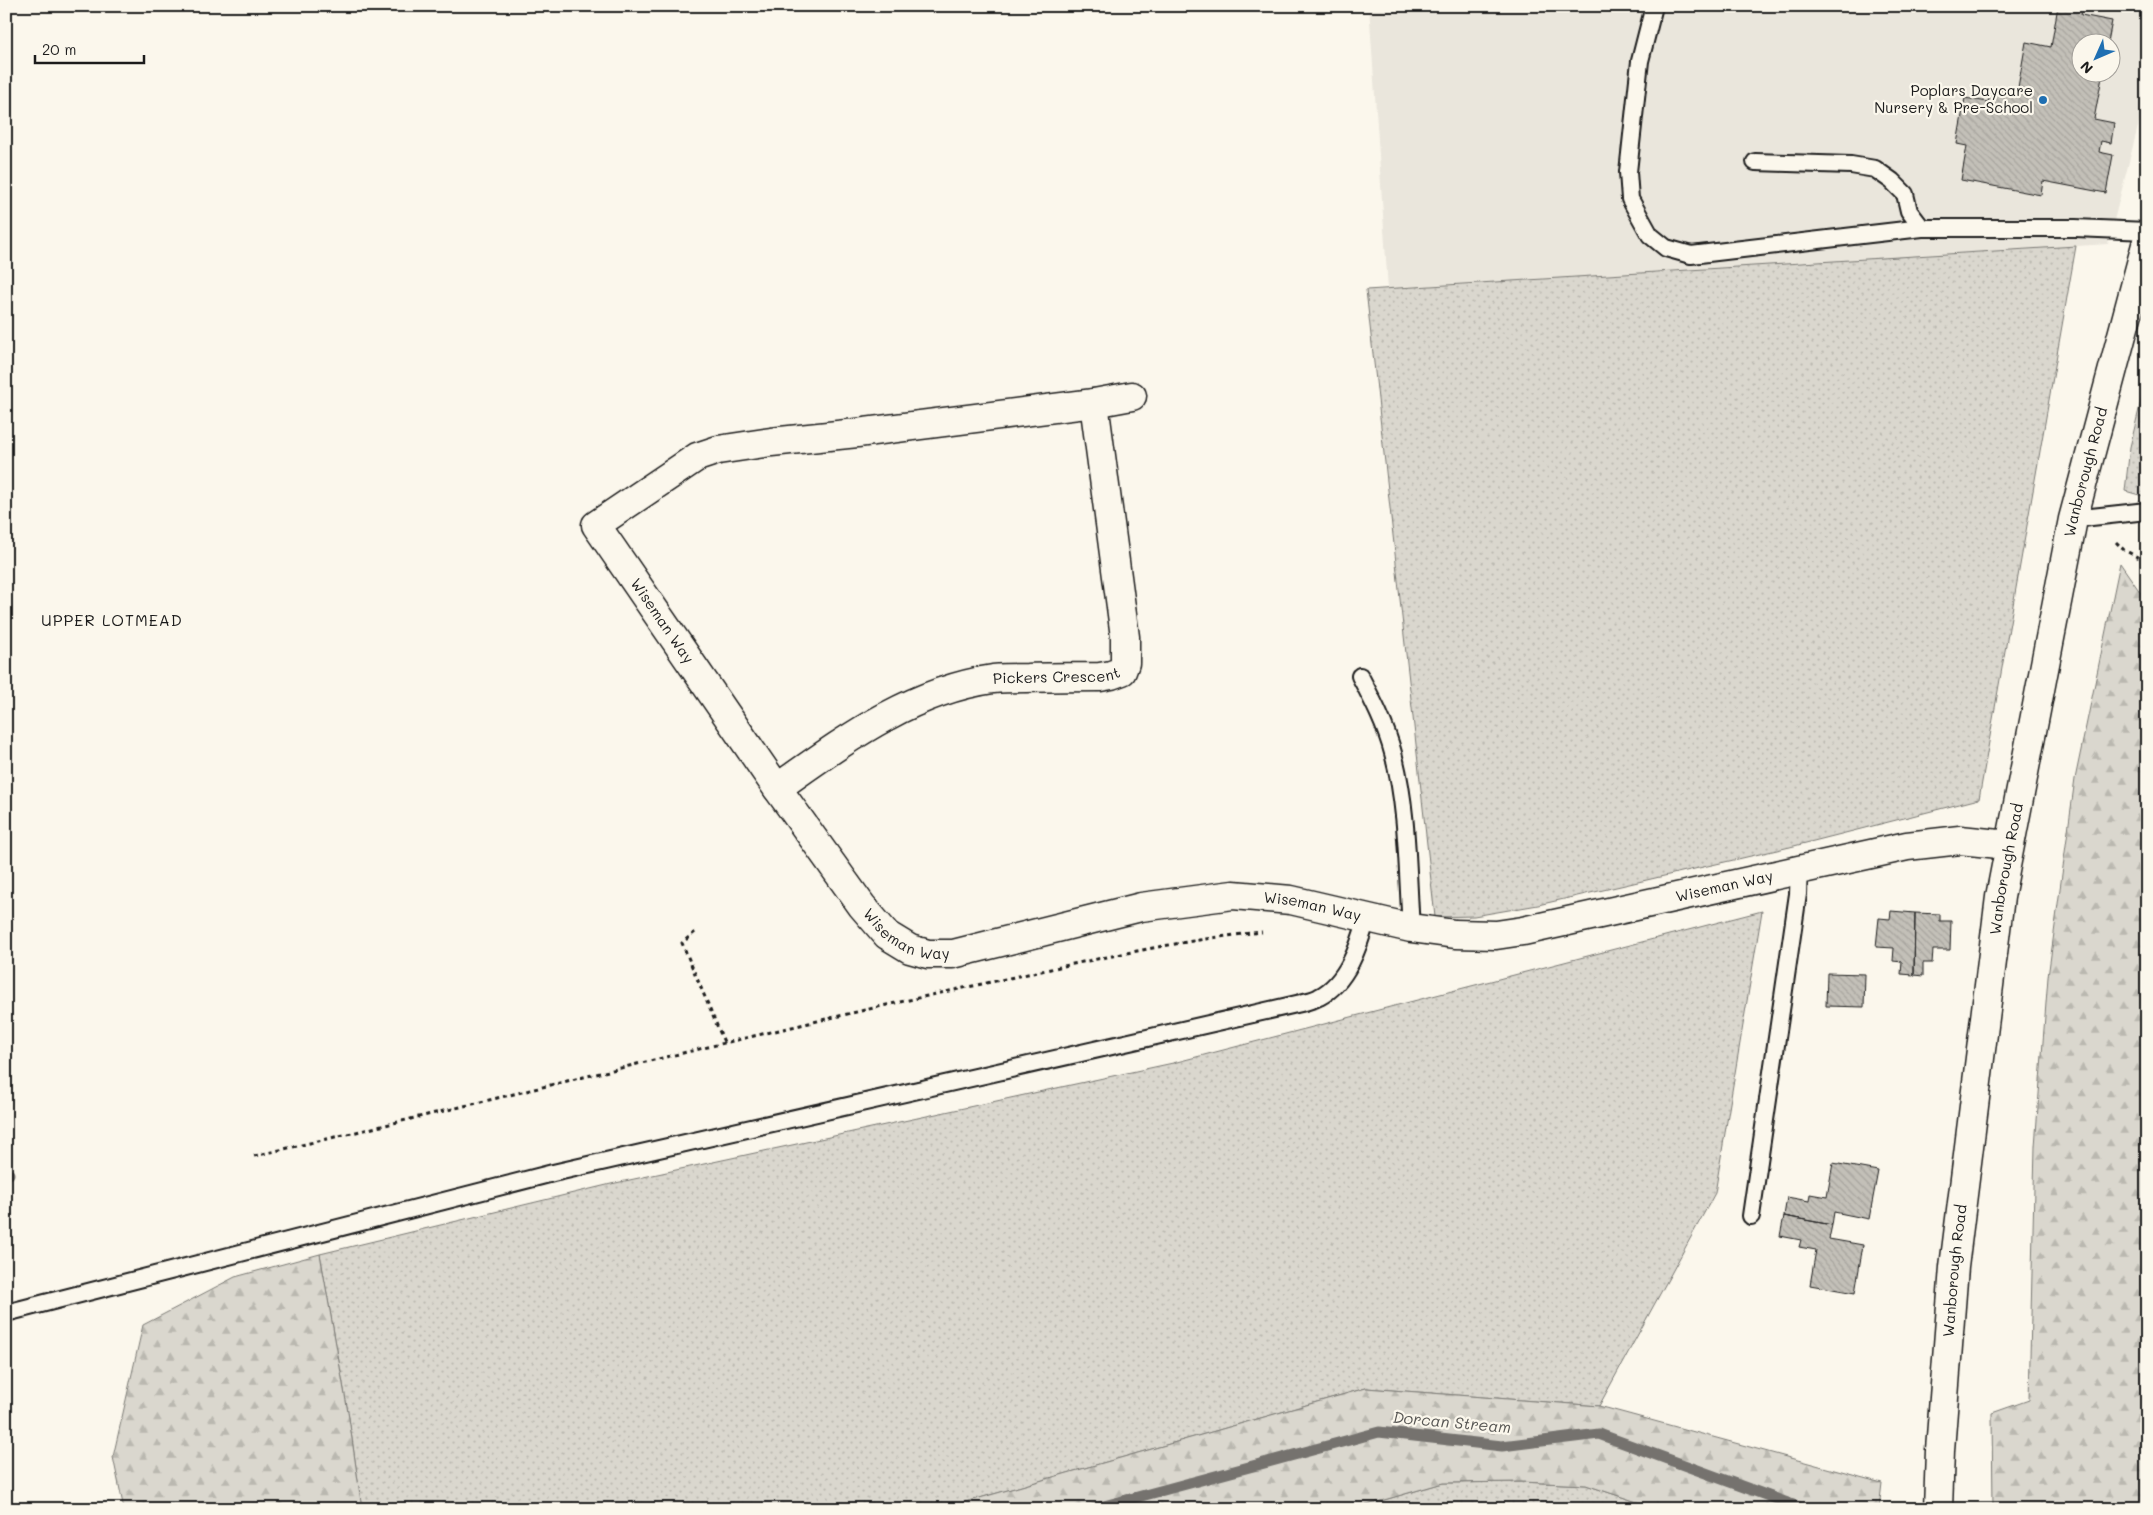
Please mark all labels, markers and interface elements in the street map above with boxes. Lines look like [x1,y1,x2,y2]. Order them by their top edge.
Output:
scale bar [35,32,144,64]
north arrow [2070,32,2120,82]
text: 20 m [42,39,76,59]
text: N [2076,57,2097,78]
place label: Poplars Daycare Nursery & Pre-School [1874,80,2033,117]
marker: Poplars Daycare Nursery & Pre-School [2037,94,2049,106]
street label: Wanborough Road [2059,405,2111,538]
street label: Wiseman Way [627,574,699,667]
district label: UPPER LOTMEAD [41,609,183,630]
street label: Pickers Crescent [992,662,1123,688]
street label: Wanborough Road [1984,801,2027,936]
street label: Wiseman Way [1674,865,1775,906]
street label: Wiseman Way [1263,887,1364,925]
street label: Wiseman Way [859,904,950,964]
street label: Wanborough Road [1938,1203,1971,1338]
water label: Dorcan Stream [1392,1406,1512,1437]

